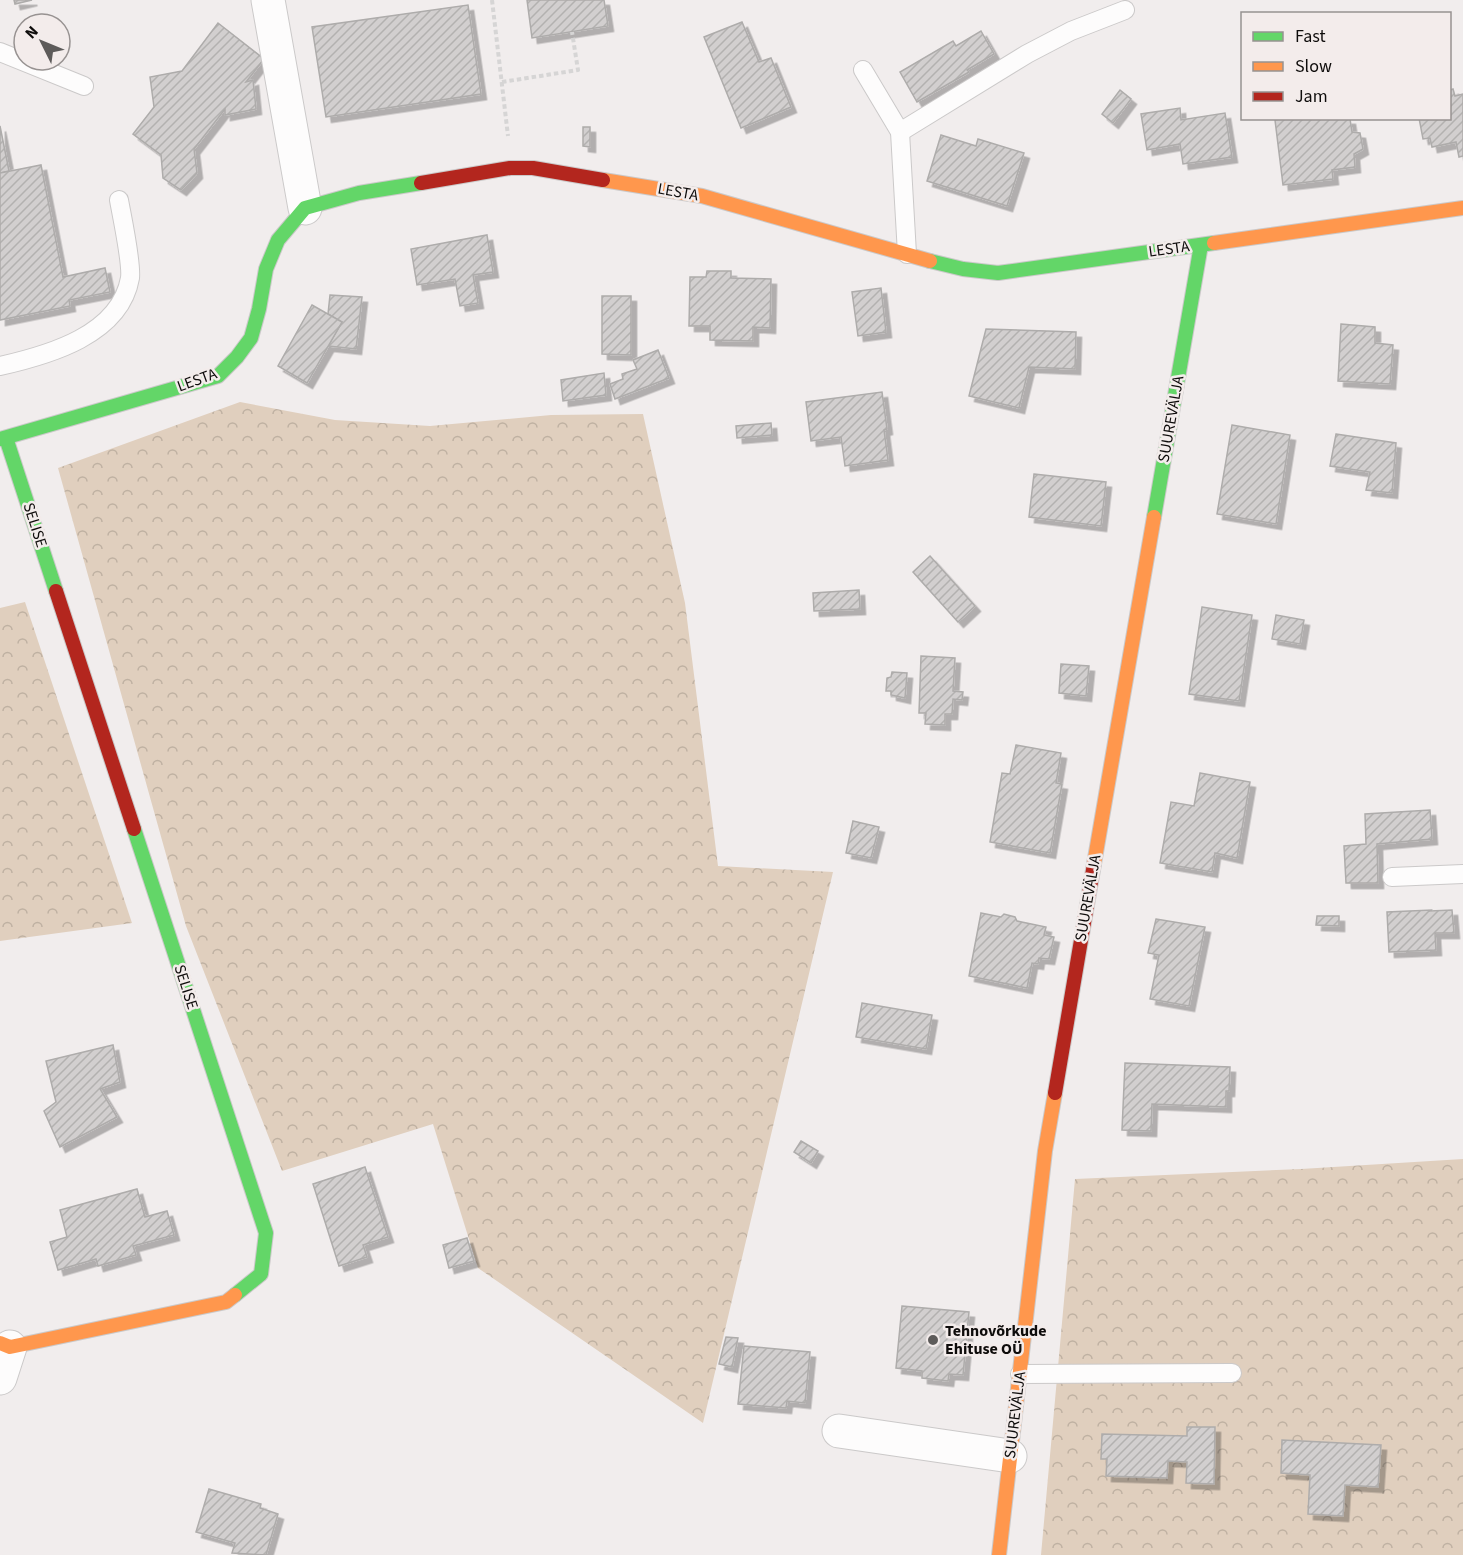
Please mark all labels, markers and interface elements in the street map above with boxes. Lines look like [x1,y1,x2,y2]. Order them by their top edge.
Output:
north arrow [12,12,72,72]
legend [1241,12,1451,120]
text: N [20,21,43,44]
text: Fast [1295,24,1326,49]
text: Slow [1295,54,1332,79]
text: Jam [1295,84,1328,109]
street label: LESTA [656,178,700,206]
street label: LESTA [1147,235,1191,263]
street label: LESTA [174,363,220,397]
street label: SUUREVÄLJA [1153,374,1189,464]
street label: SELISE [17,500,53,550]
street label: SUUREVÄLJA [1070,853,1106,943]
street label: SELISE [168,962,204,1012]
place label: Tehnovõrkude Ehituse OÜ [945,1320,1047,1360]
marker: Tehnovõrkude Ehituse OÜ [926,1333,940,1347]
street label: SUUREVÄLJA [999,1370,1031,1460]

